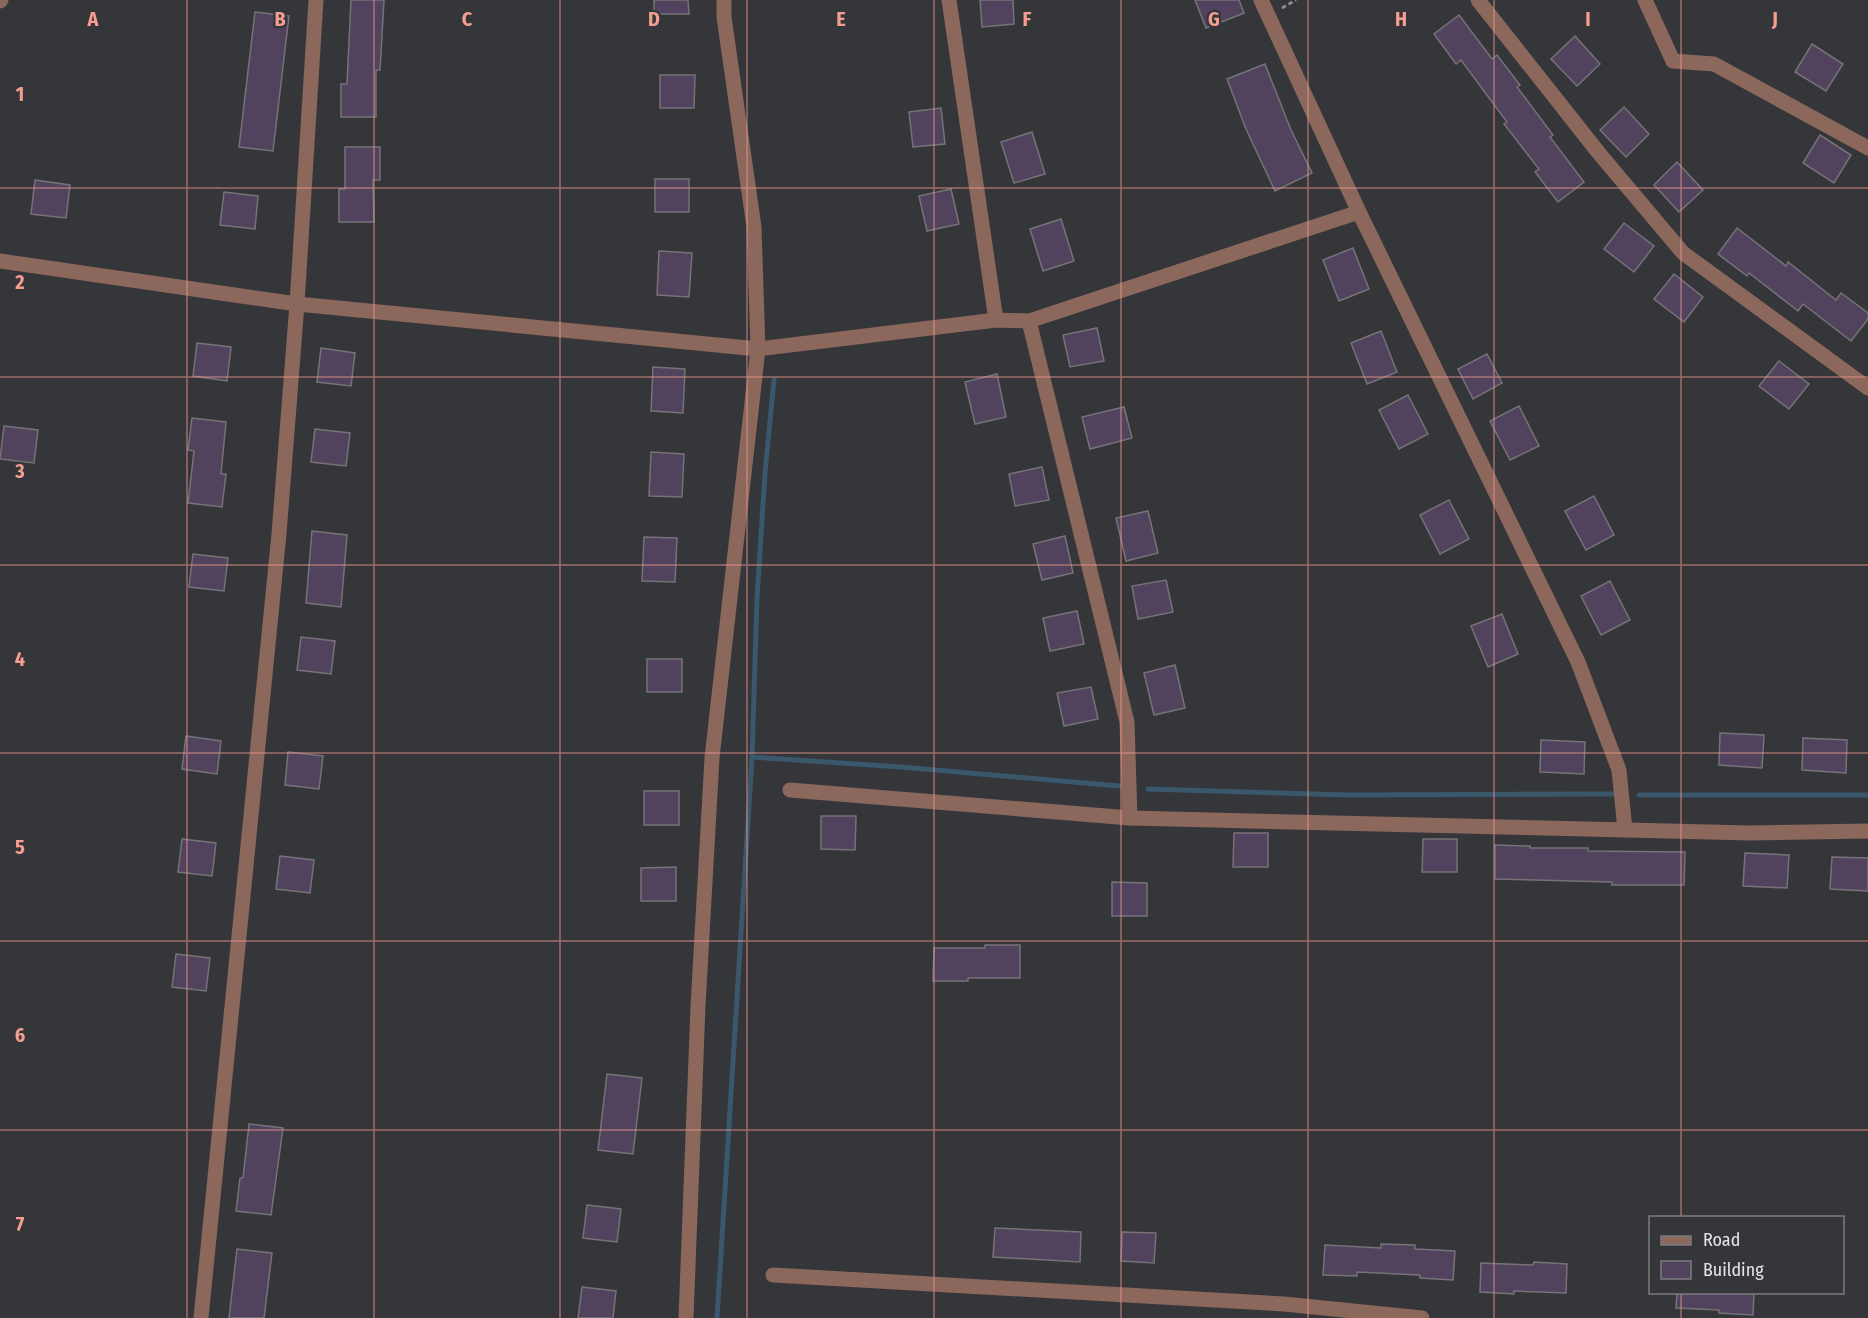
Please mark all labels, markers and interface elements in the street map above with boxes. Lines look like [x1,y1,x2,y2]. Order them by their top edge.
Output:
text: A [87,7,100,31]
text: B [274,7,286,31]
text: C [462,7,473,31]
text: D [648,7,660,31]
text: E [836,7,846,31]
text: F [1023,7,1032,31]
text: G [1208,7,1220,31]
text: H [1395,7,1407,31]
text: I [1585,7,1591,31]
text: J [1771,7,1778,31]
text: 1 [16,82,24,106]
text: 2 [14,270,25,294]
text: 3 [14,459,25,483]
text: 4 [15,647,25,671]
text: 5 [15,835,25,859]
text: 6 [15,1023,25,1047]
text: 7 [16,1212,25,1236]
legend [1649,1216,1844,1294]
text: Road [1703,1229,1740,1251]
text: Building [1703,1259,1764,1281]

